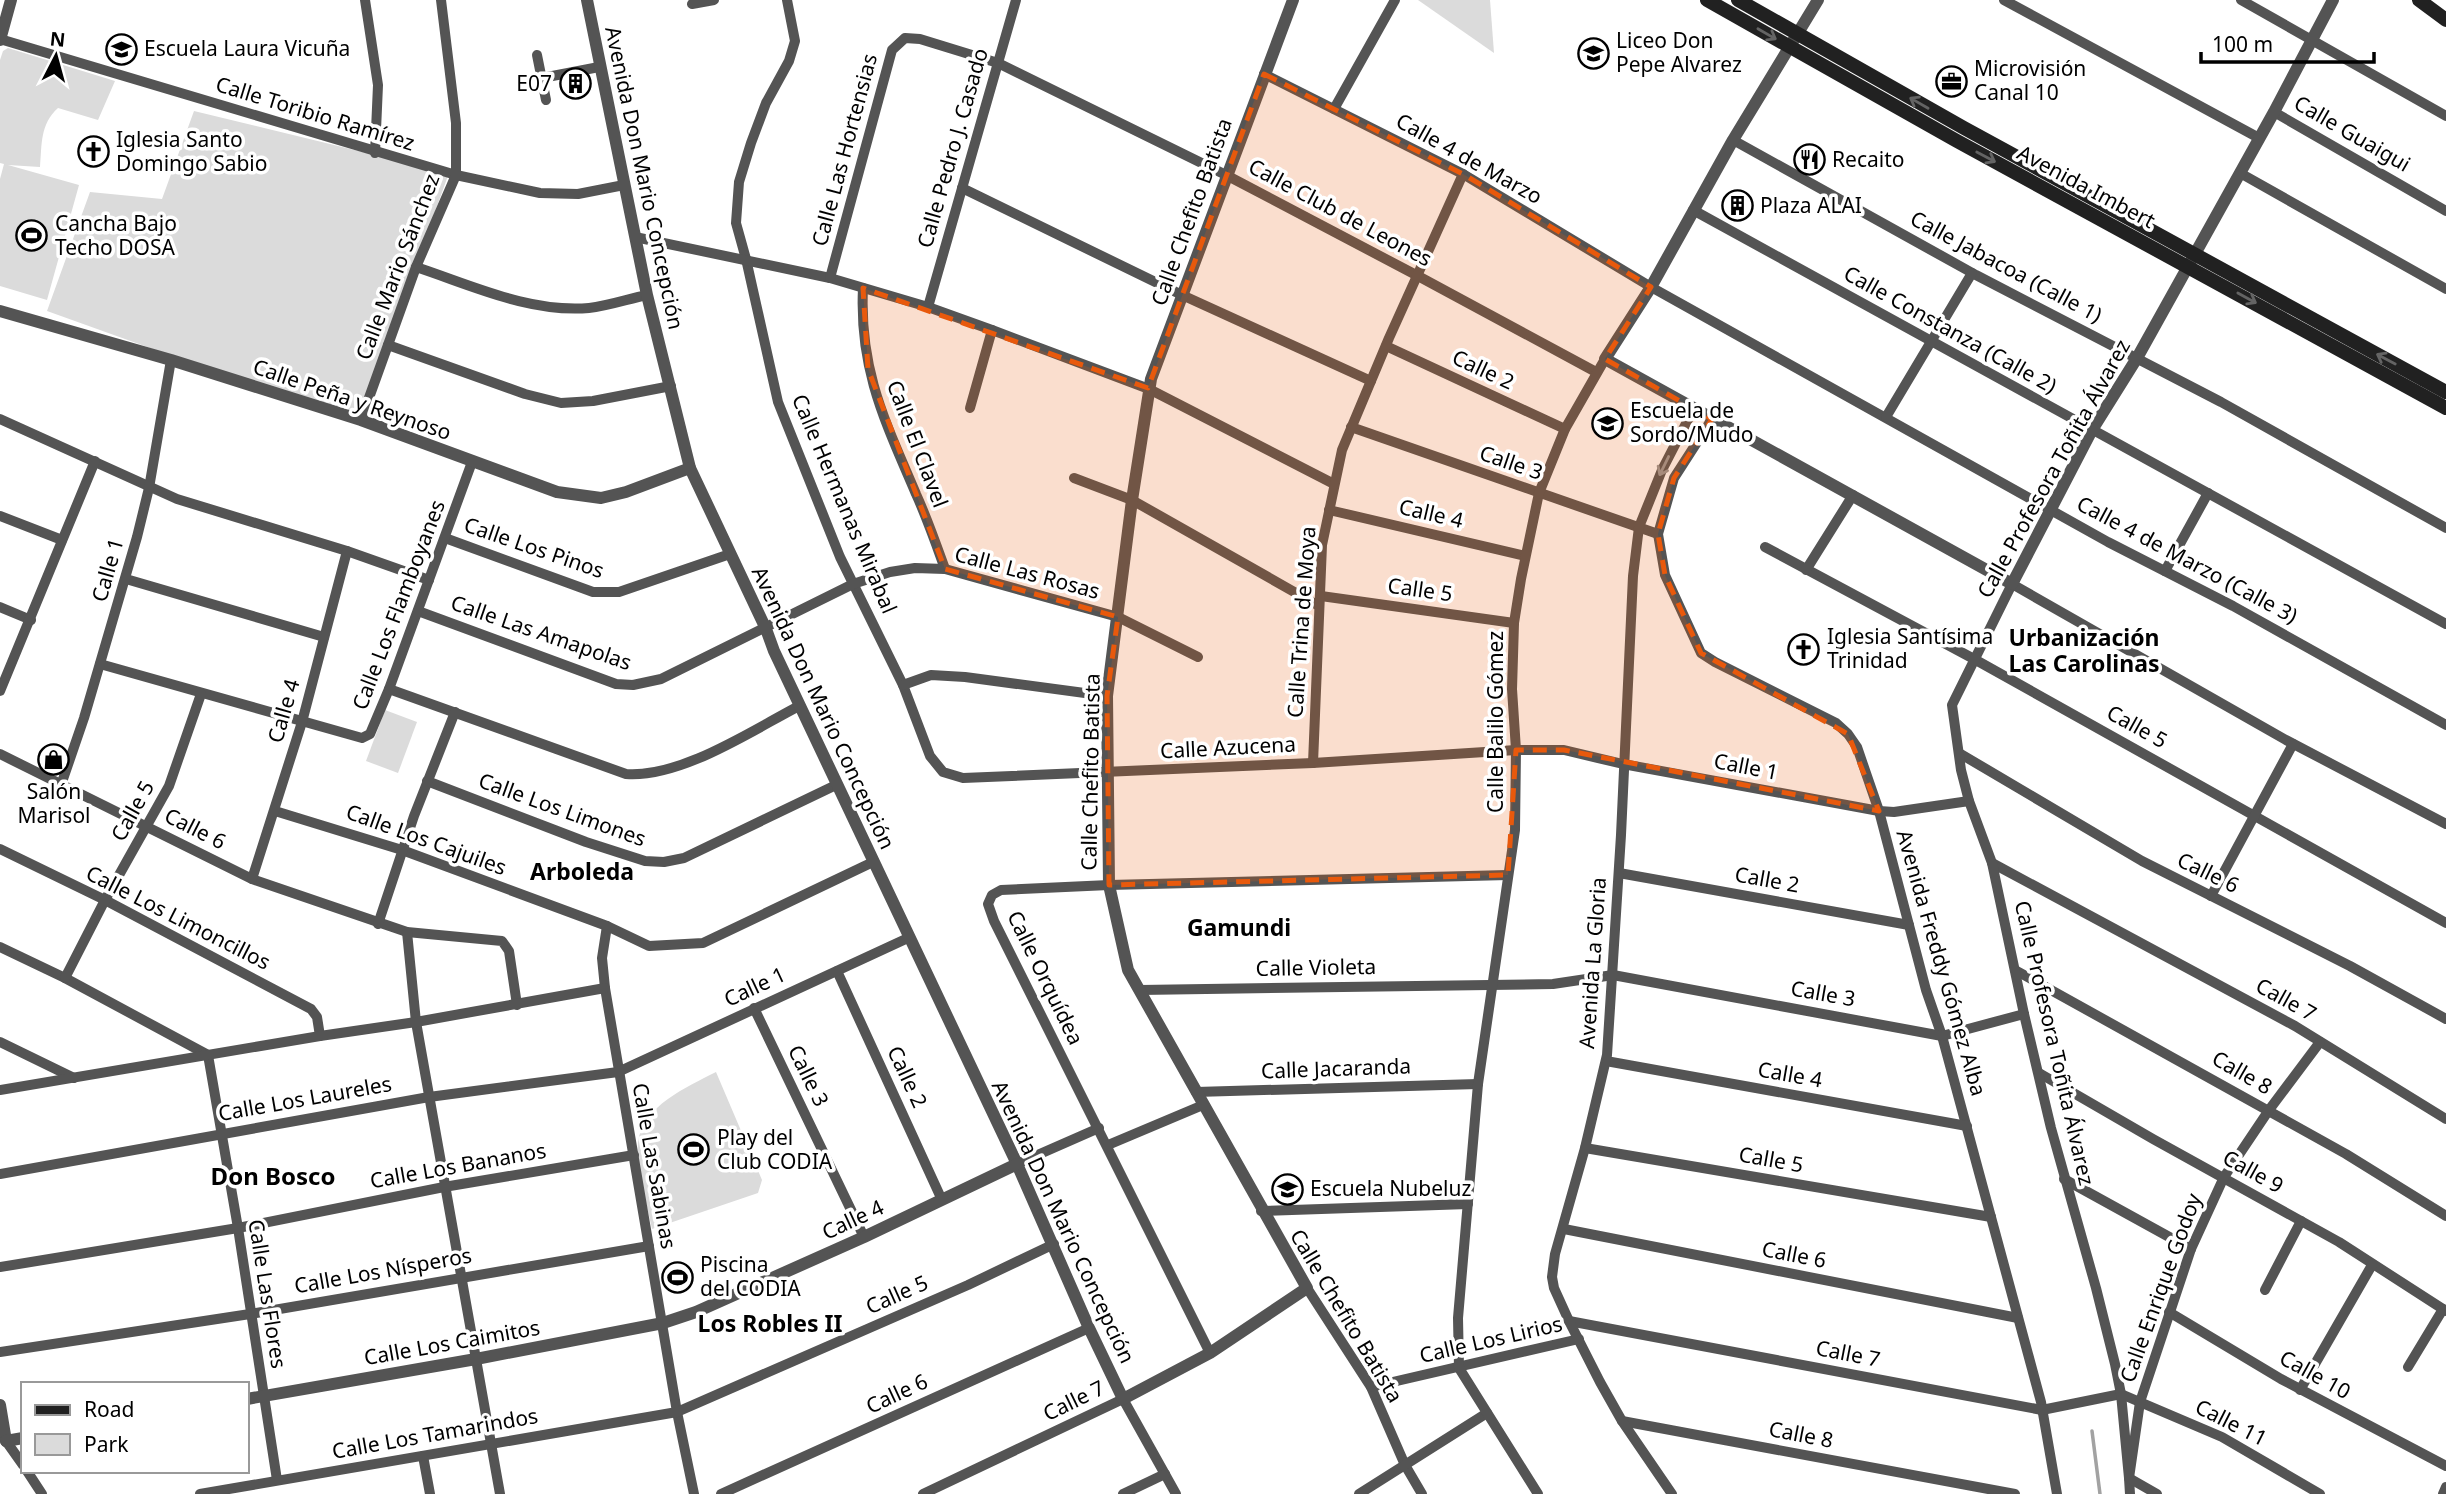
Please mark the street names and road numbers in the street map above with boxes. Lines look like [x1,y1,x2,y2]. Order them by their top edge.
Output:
street label: Avenida Don Mario Concepción [599,24,691,332]
street label: Calle Pedro J. Casado [910,45,994,251]
street label: Calle Las Hortensias [805,50,883,249]
street label: Calle Toribio Ramírez [213,69,418,157]
street label: Calle Guaigui [2289,89,2416,178]
street label: Calle 4 de Marzo [1391,106,1548,210]
street label: Calle Chefito Batista [1144,114,1238,309]
street label: Avenida Imbert [2013,138,2161,234]
street label: Calle Club de Leones [1244,152,1437,272]
street label: Calle Mario Sánchez [349,169,446,364]
street label: Calle Jabacoa (Calle 1) [1906,204,2107,329]
street label: Calle Constanza (Calle 2) [1839,259,2062,399]
street label: Calle Profesora Toñita Álvarez [1970,334,2136,603]
street label: Calle 2 [1448,343,1519,396]
street label: Calle Peña y Reynoso [250,352,455,446]
street label: Calle El Clavel [881,376,955,511]
street label: Calle Hermanas Mirabal [786,390,904,618]
street label: Calle 3 [1476,438,1547,486]
street label: Calle 4 de Marzo (Calle 3) [2072,489,2303,629]
street label: Calle 4 [1396,492,1466,534]
street label: Calle Los Flamboyanes [345,496,451,714]
street label: Calle Los Pinos [461,510,608,584]
street label: Calle Trina de Moya [1280,525,1322,719]
street label: Calle 1 [85,535,129,605]
street label: Calle Las Rosas [952,539,1103,605]
street label: Avenida Don Mario Concepción [746,562,902,854]
street label: Calle 5 [1386,571,1454,607]
street label: Calle Las Amapolas [447,588,635,676]
street label: Calle Balilo Gómez [1481,631,1509,813]
street label: Calle Chefito Batista [1074,673,1106,871]
street label: Calle 4 [261,676,305,746]
street label: Calle 5 [2102,698,2173,754]
street label: Calle Azucena [1159,729,1297,765]
street label: Calle 1 [1712,746,1781,786]
street label: Calle Los Limones [475,766,650,852]
street label: Calle 5 [104,775,160,846]
street label: Calle Los Cajuiles [342,797,510,881]
street label: Calle 6 [160,801,231,855]
street label: Avenida Freddy Gómez Alba [1891,826,1993,1099]
street label: Calle 6 [2173,845,2244,899]
street label: Calle Los Limoncillos [82,858,275,976]
street label: Calle 2 [1733,860,1802,898]
street label: Avenida La Gloria [1572,876,1612,1050]
street label: Calle Profesora Toñita Álvarez [2009,898,2101,1188]
street label: Calle Orquídea [1001,906,1090,1049]
street label: Calle Violeta [1255,952,1376,982]
street label: Calle 1 [719,960,790,1013]
street label: Calle 7 [2251,971,2322,1027]
street label: Calle 3 [1789,974,1858,1012]
street label: Calle 3 [782,1040,836,1111]
street label: Calle 2 [881,1041,934,1112]
street label: Calle 8 [2207,1044,2278,1101]
street label: Calle Jacaranda [1260,1051,1412,1085]
street label: Calle 4 [1756,1055,1825,1093]
street label: Calle Los Laureles [216,1069,394,1127]
street label: Avenida Don Mario Concepción [986,1076,1142,1368]
street label: Calle Las Sabinas [627,1081,683,1251]
street label: Calle Los Bananos [368,1136,548,1194]
street label: Calle 5 [1737,1140,1806,1178]
street label: Calle 9 [2218,1143,2289,1199]
street label: Calle Enrique Godoy [2113,1189,2207,1386]
street label: Calle 4 [817,1193,888,1246]
street label: Calle Las Flores [242,1217,294,1370]
street label: Calle Chefito Batista [1284,1224,1410,1407]
street label: Calle 6 [1760,1234,1829,1274]
street label: Calle Los Nísperos [292,1241,474,1299]
street label: Calle 5 [861,1268,932,1320]
street label: Calle Los Lirios [1417,1309,1565,1369]
street label: Calle Los Caimitos [362,1313,542,1371]
street label: Calle 7 [1814,1333,1883,1373]
street label: Calle 10 [2275,1343,2356,1405]
street label: Calle 6 [861,1367,932,1420]
street label: Calle 7 [1038,1373,1109,1427]
street label: Calle 11 [2191,1392,2272,1452]
street label: Calle Los Tamarindos [330,1401,540,1465]
street label: Calle 8 [1767,1414,1836,1454]

